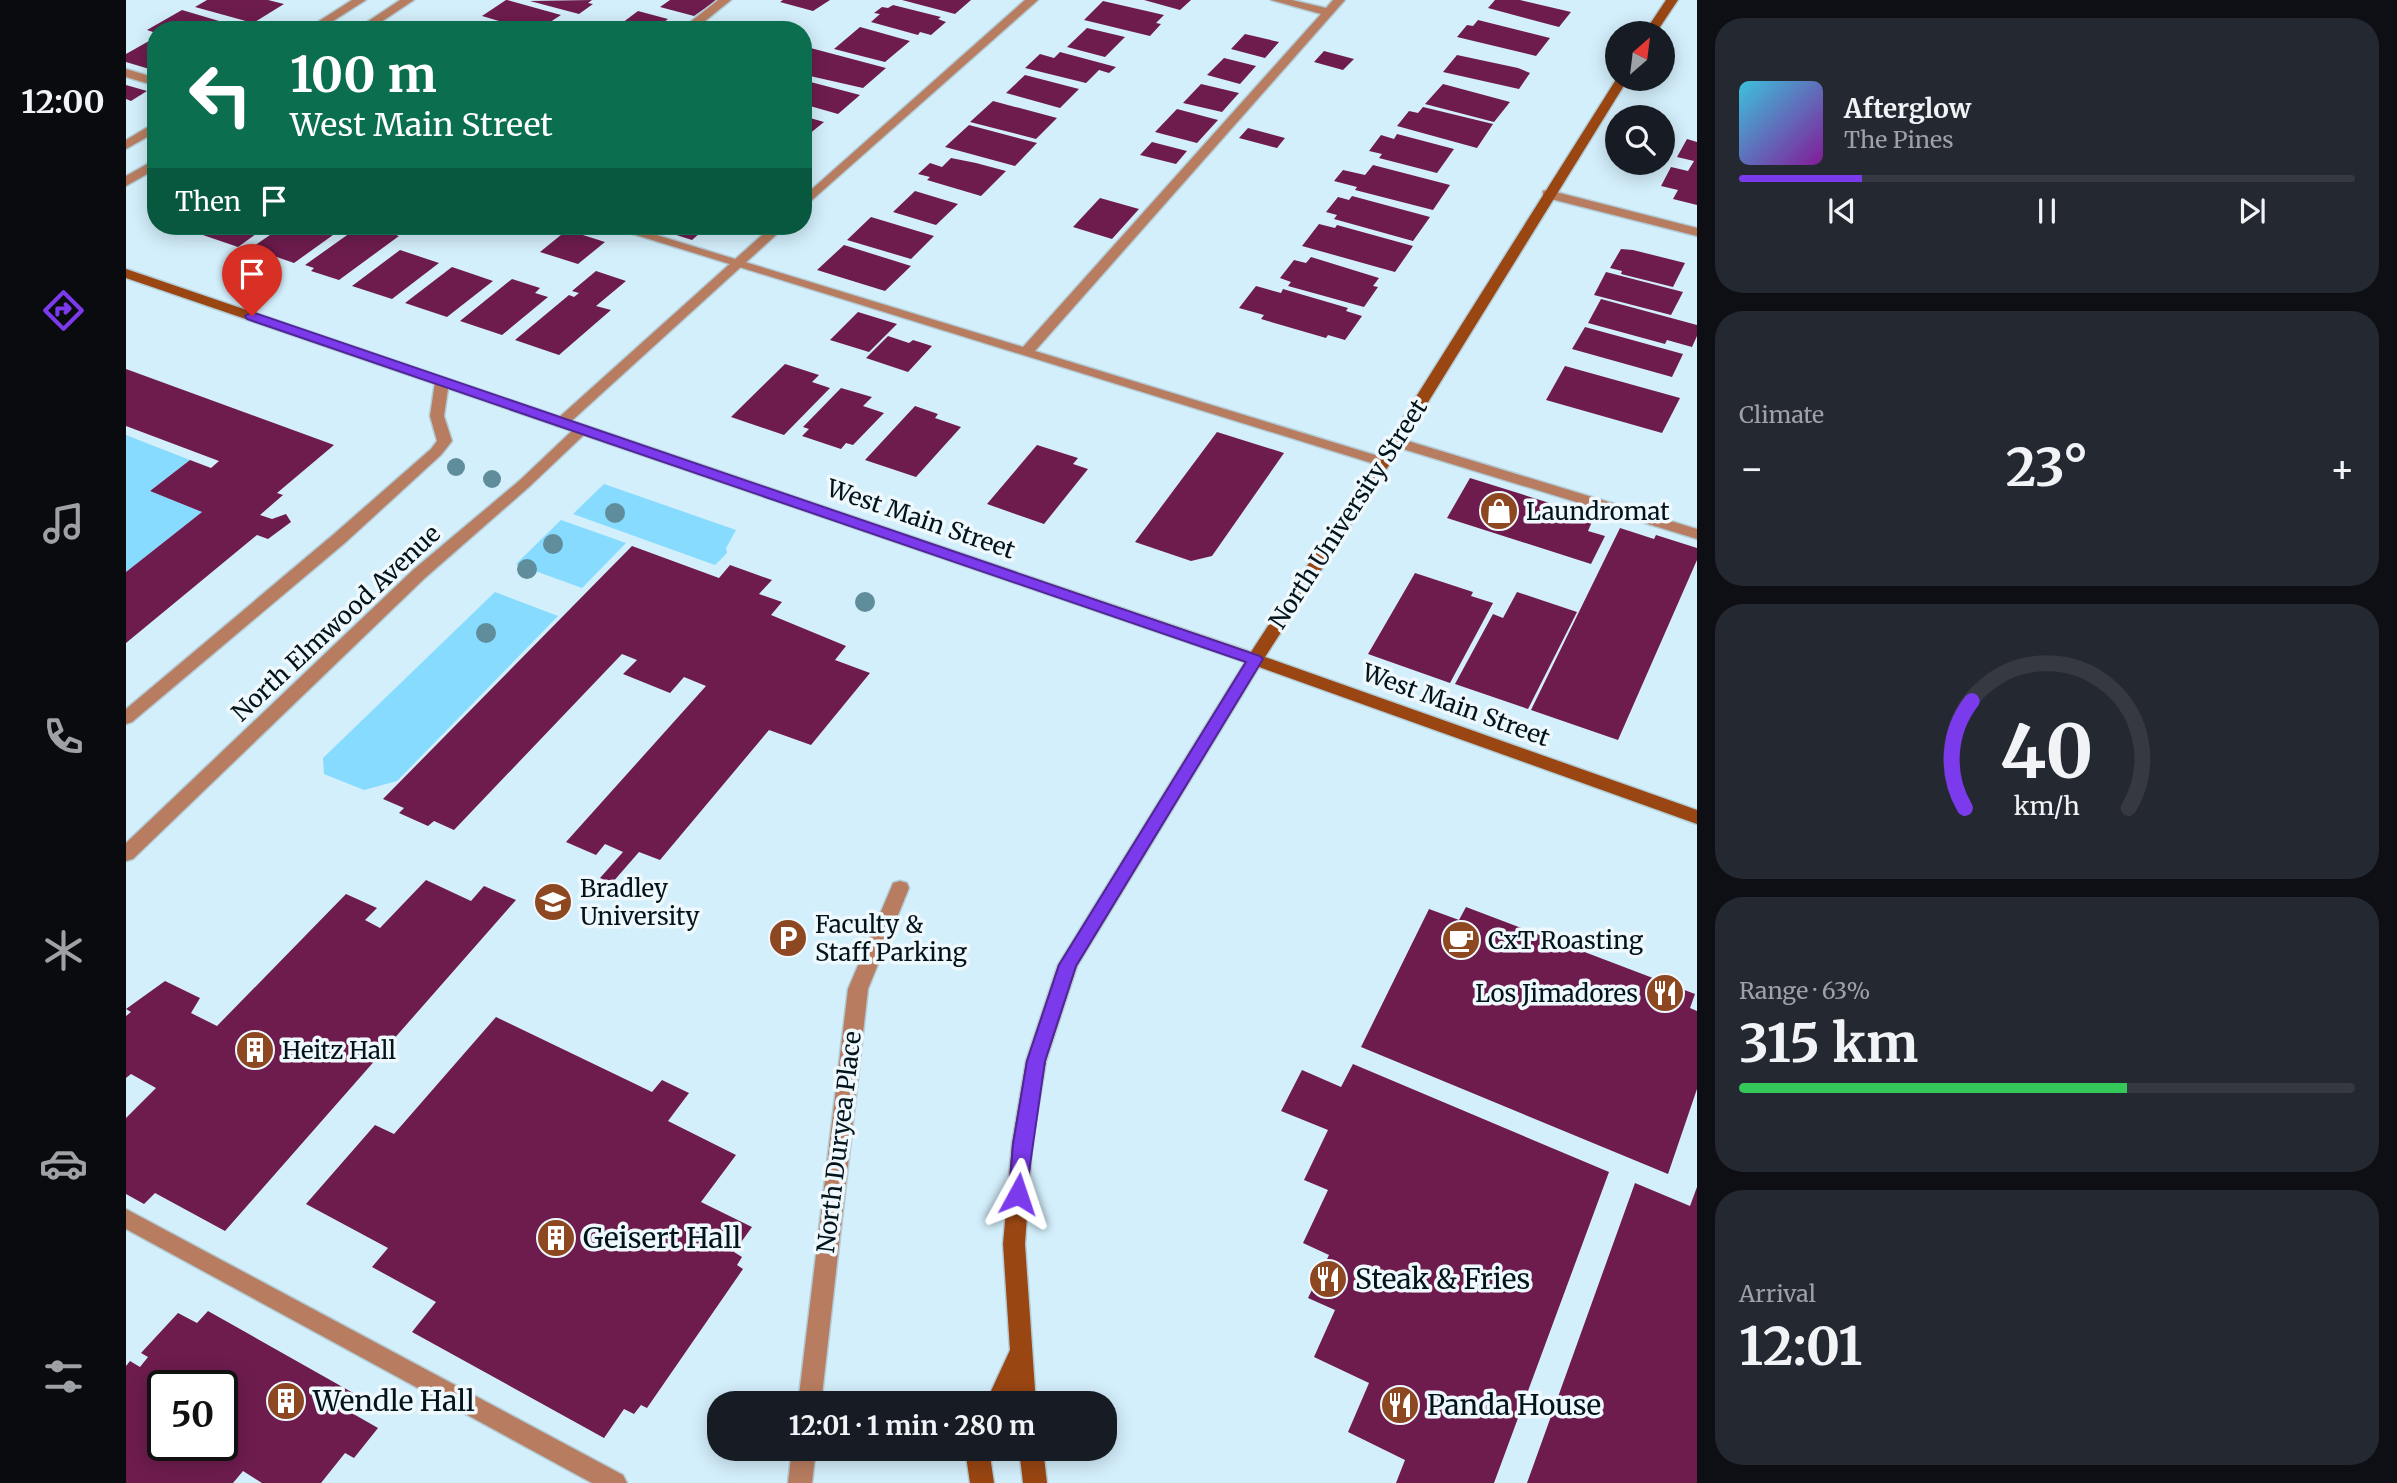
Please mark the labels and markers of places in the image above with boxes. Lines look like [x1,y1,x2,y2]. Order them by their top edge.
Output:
pin [222,244,282,316]
shop icon: Laundromat [1478,490,1520,532]
place label: Laundromat [1526,496,1670,527]
place label: Bradley University [580,873,699,932]
school or university icon: Bradley University [532,881,574,923]
place label: Faculty & Staff Parking [815,909,967,968]
parking icon: Faculty & Staff Parking [767,917,809,959]
cafe icon: CxT Roasting [1440,919,1482,961]
place label: CxT Roasting [1488,925,1644,956]
restaurant icon: Los Jimadores [1644,972,1686,1014]
place label: Los Jimadores [1475,978,1638,1009]
building icon: Heitz Hall [234,1029,276,1071]
place label: Heitz Hall [282,1035,396,1066]
building icon: Geisert Hall [535,1217,577,1259]
place label: Geisert Hall [583,1220,741,1256]
restaurant icon: Steak & Fries [1307,1258,1349,1300]
place label: Steak & Fries [1355,1261,1530,1297]
building icon: Wendle Hall [265,1380,307,1422]
place label: Wendle Hall [312,1383,475,1419]
restaurant icon: Panda House [1379,1384,1421,1426]
place label: Panda House [1427,1387,1601,1423]

